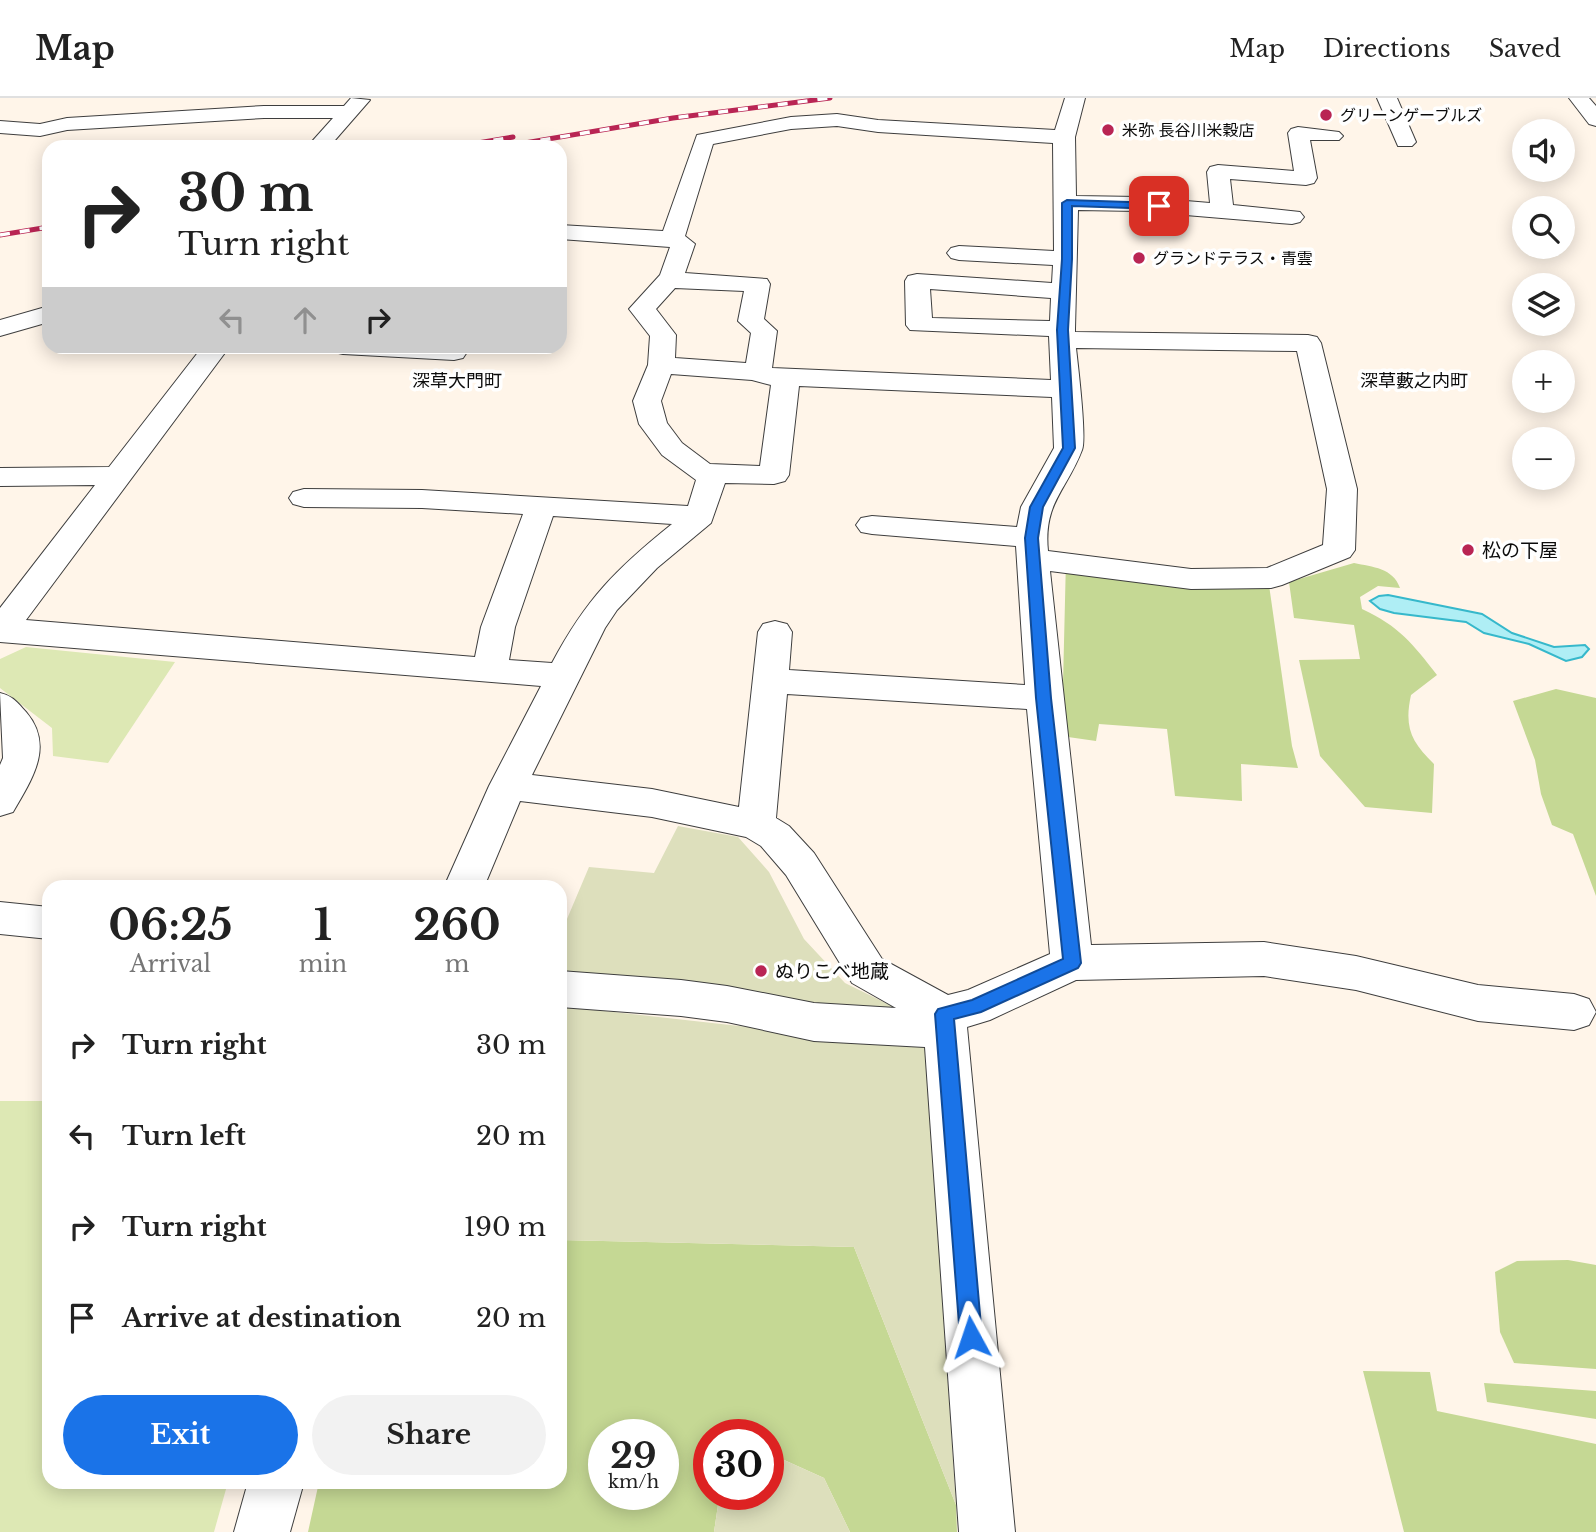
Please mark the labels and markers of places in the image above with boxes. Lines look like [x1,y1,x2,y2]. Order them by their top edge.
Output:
place label: グリーンゲーブルズ [1340,105,1482,125]
marker: グリーンゲーブルズ [1318,107,1334,123]
place label: 米弥 長谷川米穀店 [1122,120,1255,140]
marker: 米弥 長谷川米穀店 [1100,122,1116,138]
pin [1129,176,1189,236]
place label: グランドテラス・青雲 [1153,248,1313,268]
marker: グランドテラス・青雲 [1131,250,1147,266]
place label: 松の下屋 [1482,539,1558,562]
marker: 松の下屋 [1460,542,1476,558]
place label: ぬりこべ地蔵 [775,960,889,983]
marker: ぬりこべ地蔵 [753,963,769,979]

